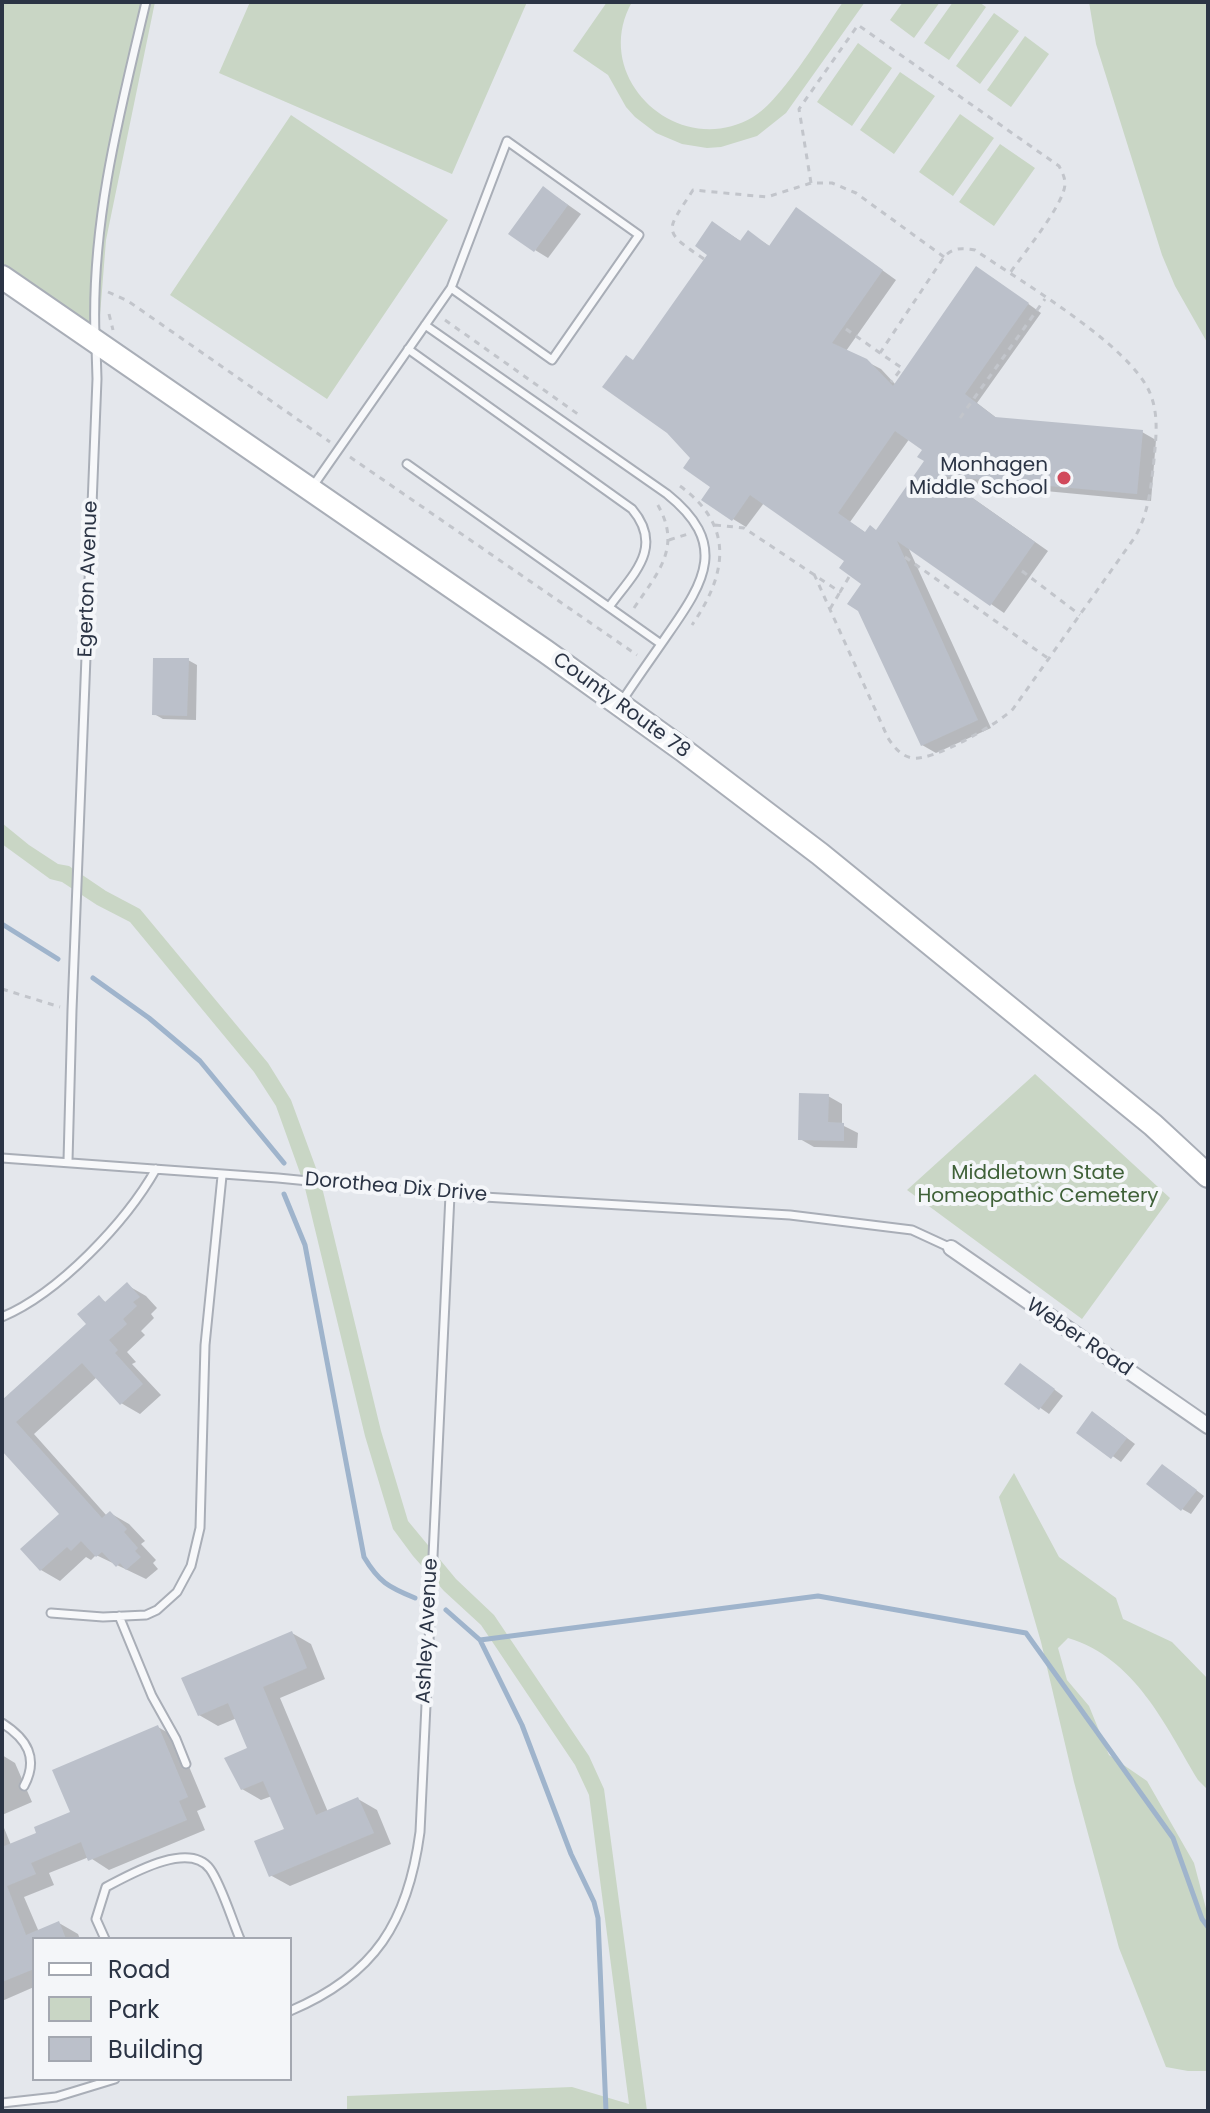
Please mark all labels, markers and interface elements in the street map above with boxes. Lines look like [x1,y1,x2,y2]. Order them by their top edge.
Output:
place label: Monhagen Middle School [909,454,1048,501]
marker: Monhagen Middle School [1055,469,1073,487]
street label: Egerton Avenue [74,500,104,658]
street label: County Route 78 [548,648,694,764]
park label: Middletown State Homeopathic Cemetery [917,1162,1159,1209]
street label: Dorothea Dix Drive [304,1168,488,1208]
street label: Weber Road [1021,1294,1137,1382]
street label: Ashley Avenue [412,1558,444,1704]
legend [32,1937,292,2081]
text: Road [108,1953,170,1986]
text: Park [108,1993,159,2026]
text: Building [108,2033,204,2066]

